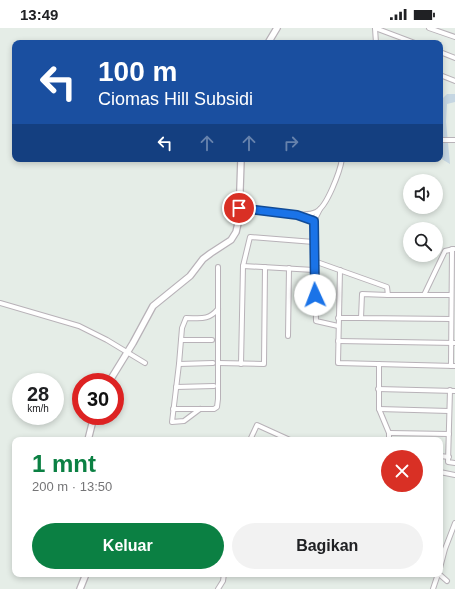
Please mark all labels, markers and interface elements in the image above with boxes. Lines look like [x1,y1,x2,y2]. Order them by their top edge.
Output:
text: 13:49 [20,6,58,23]
icon: left [32,56,84,108]
text: 100 m [98,56,177,87]
text: Ciomas Hill Subsidi [98,89,253,109]
icon: left [154,132,176,154]
icon: ahead [196,132,218,154]
icon: ahead [238,132,260,154]
icon: right [280,132,302,154]
map controls [403,174,443,262]
button: sound [403,174,443,214]
pin [222,191,256,225]
icon: arrive [228,197,250,219]
button: search [403,222,443,262]
position arrow [294,274,336,316]
speed limit sign: 30 [72,373,124,425]
text: 28 [27,383,49,405]
text: km/h [27,403,49,414]
text: 1 mnt [32,450,96,477]
button: close [381,450,423,492]
text: 200 m · 13:50 [32,479,112,494]
button: Keluar [32,523,224,569]
button: Bagikan [232,523,423,569]

